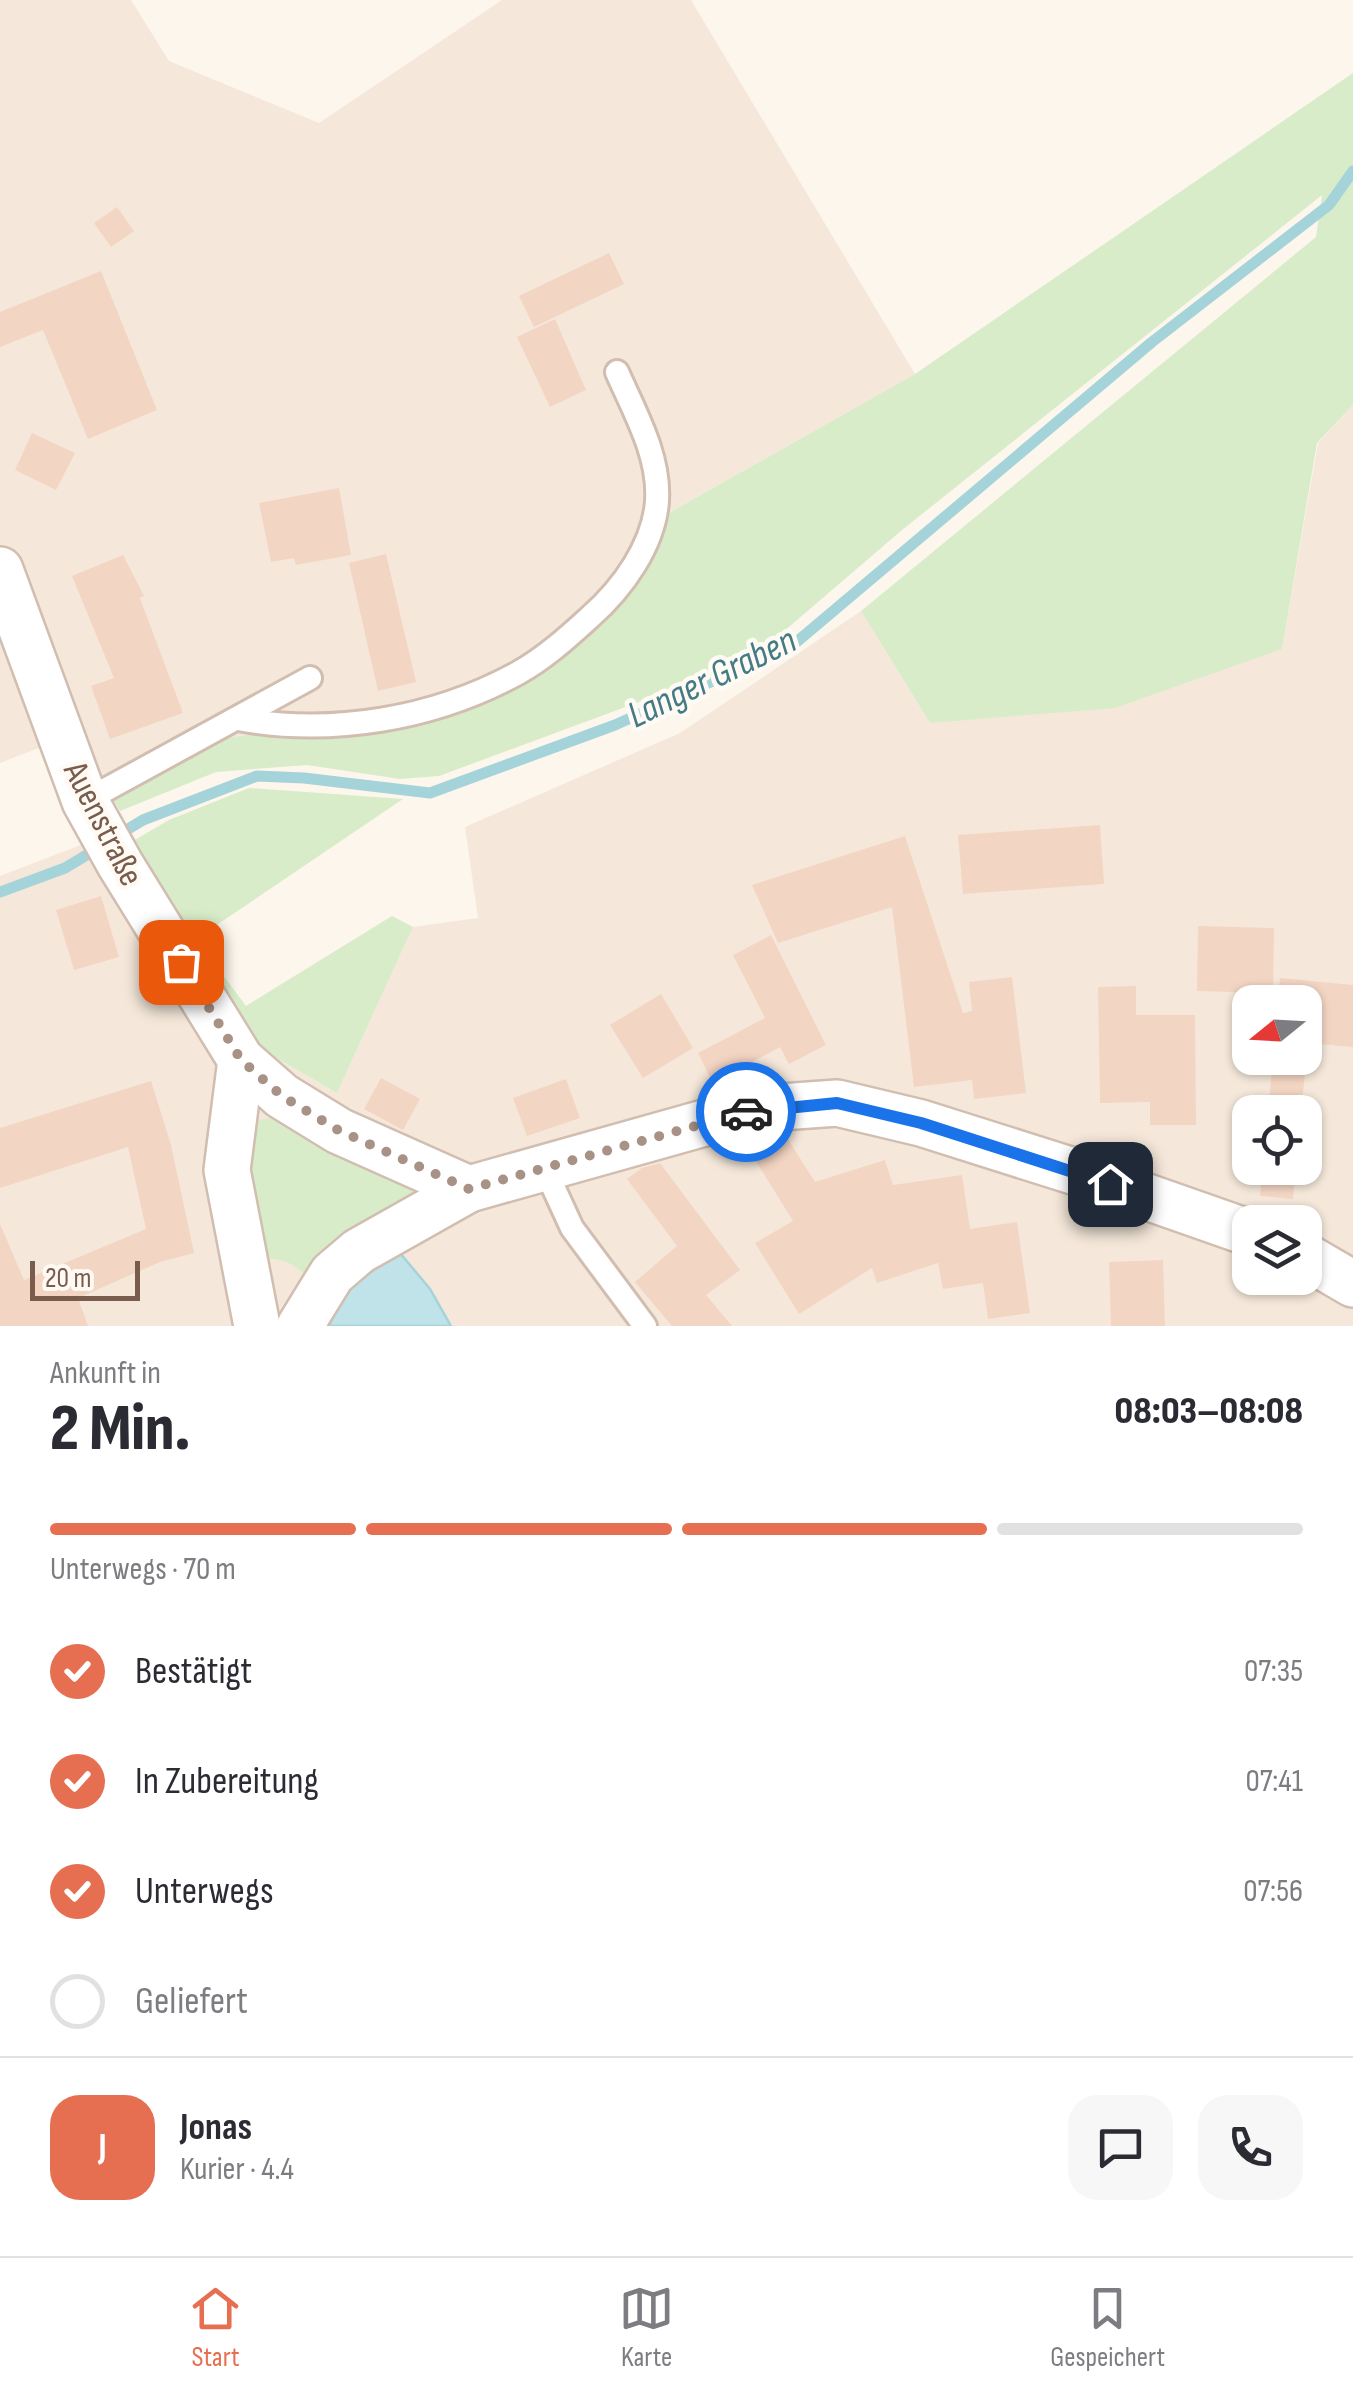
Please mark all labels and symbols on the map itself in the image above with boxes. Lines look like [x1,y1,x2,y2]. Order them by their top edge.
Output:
water label: Langer Graben [620,618,804,738]
street label: Auenstraße [53,754,152,893]
pin [139,920,224,1005]
north arrow [1232,985,1322,1075]
courier [696,1062,796,1162]
pin [1068,1142,1153,1227]
scale bar [30,1256,140,1300]

